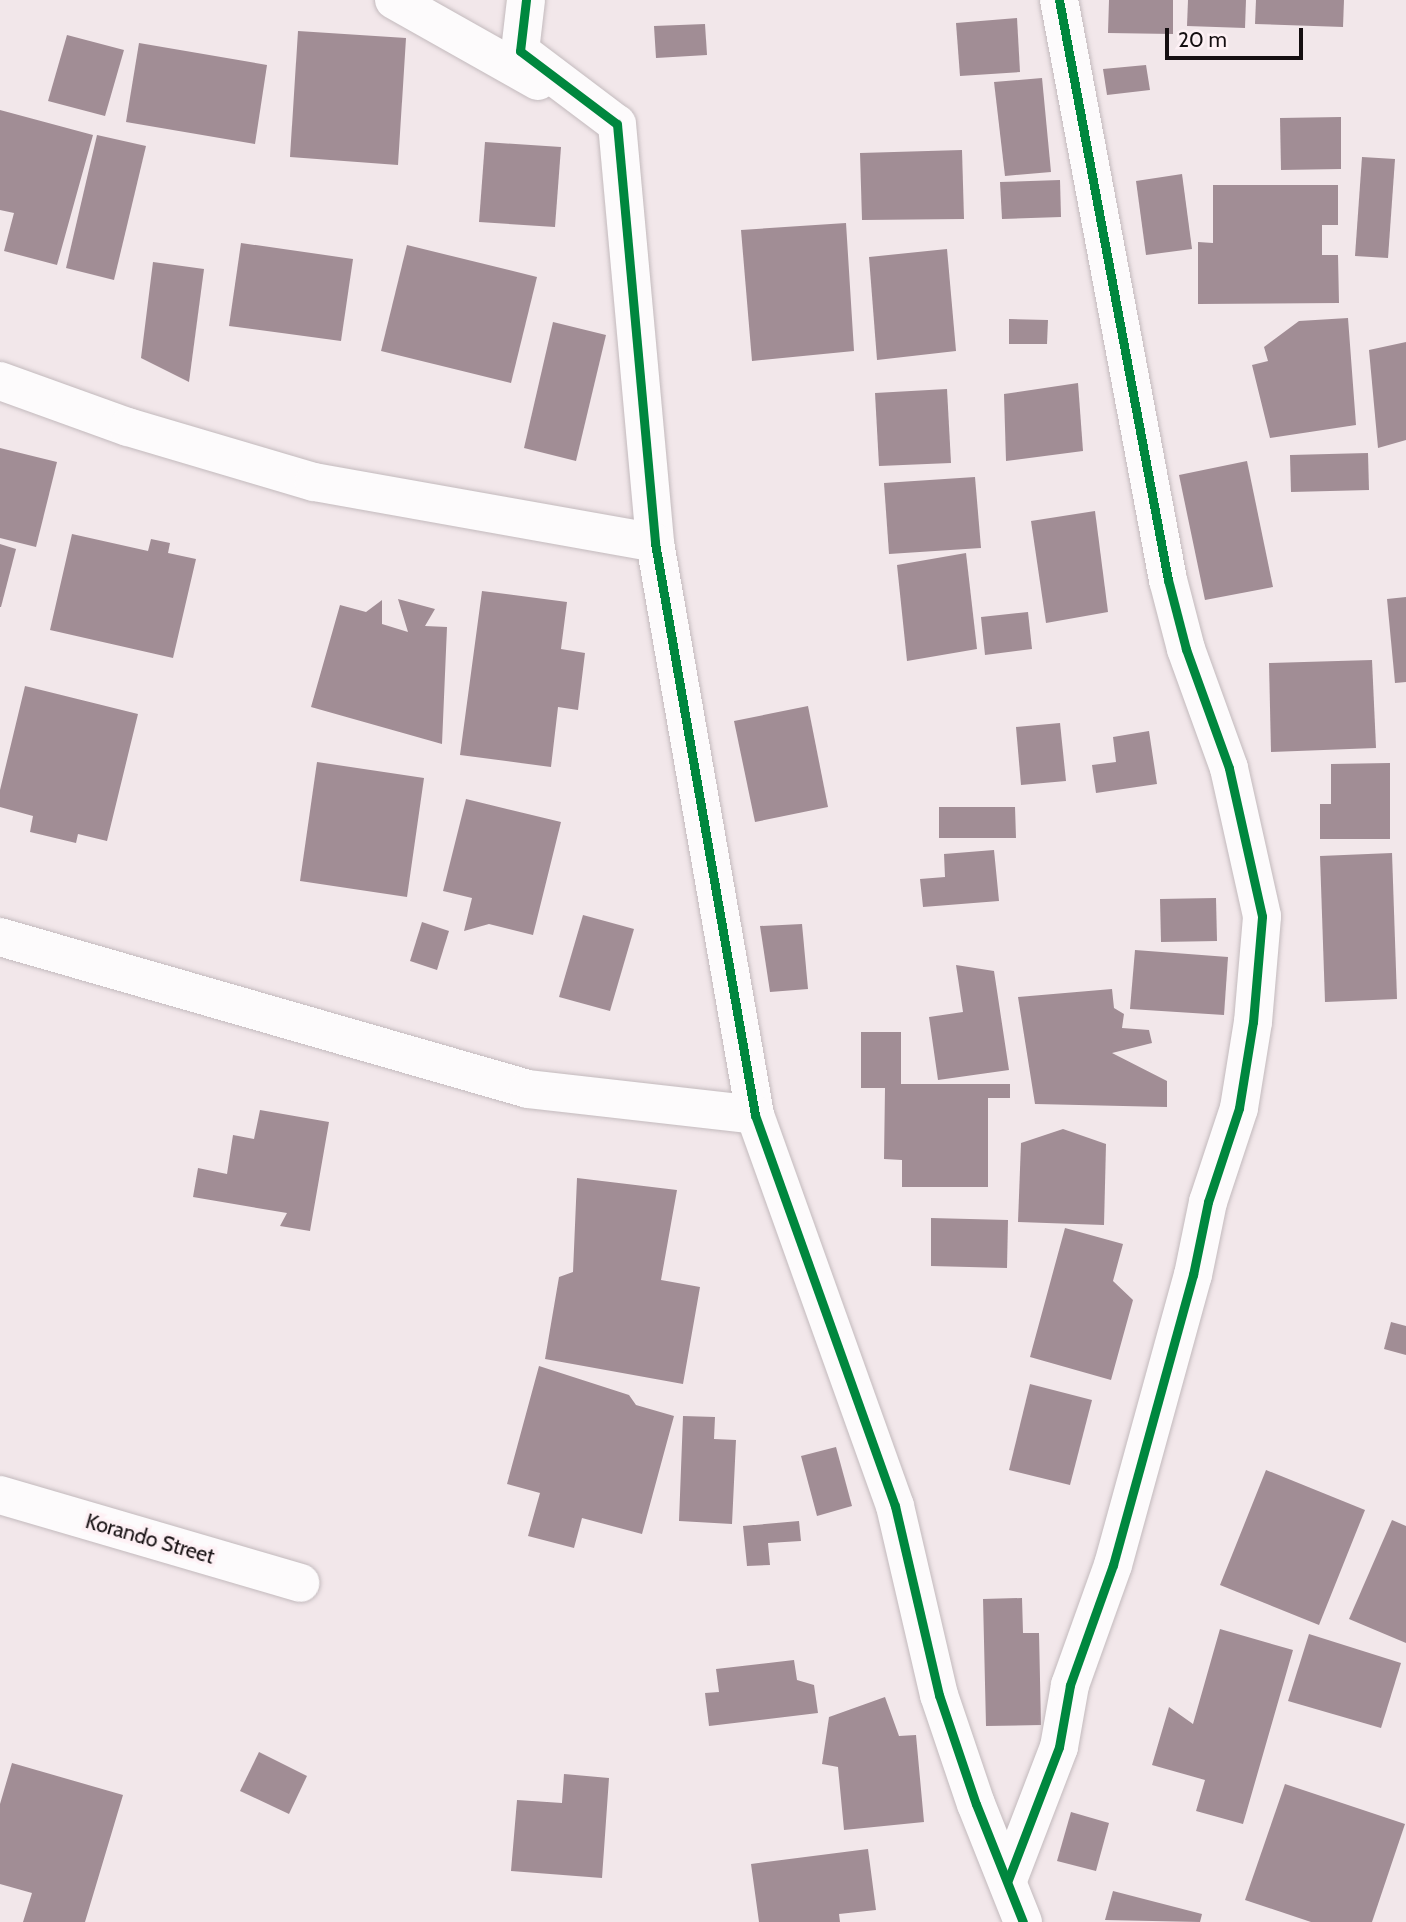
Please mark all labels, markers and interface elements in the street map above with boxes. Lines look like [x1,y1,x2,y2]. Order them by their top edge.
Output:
scale bar [1168,14,1306,58]
text: 20 m [1178,27,1227,52]
street label: Korando Street [83,1509,217,1569]

